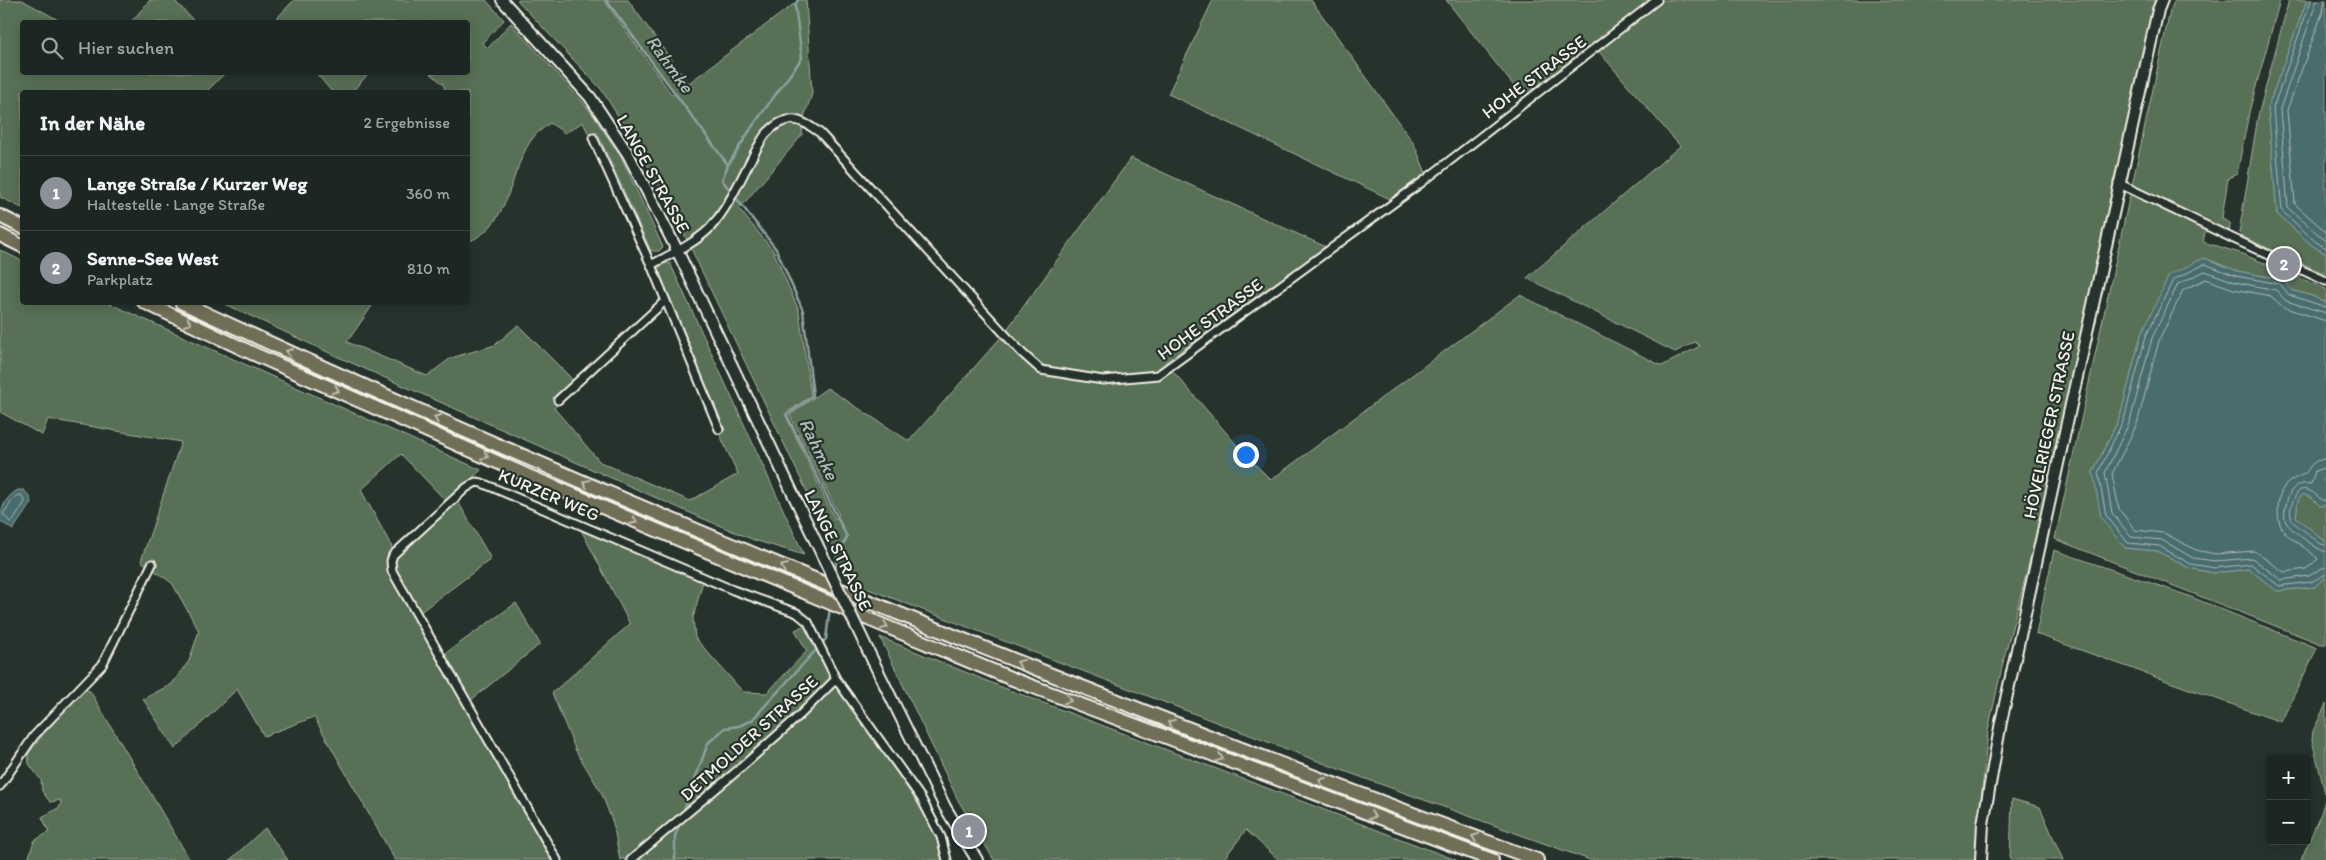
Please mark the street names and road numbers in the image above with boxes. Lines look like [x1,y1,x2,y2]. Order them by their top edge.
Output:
street label: HOHE STRASSE [1477,31,1591,123]
street label: LANGE STRASSE [611,111,695,237]
street label: HOHE STRASSE [1153,273,1267,365]
street label: HÖVELRIEGER STRASSE [2018,329,2080,521]
street label: KURZER WEG [495,464,603,526]
street label: LANGE STRASSE [799,486,877,614]
street label: DETMOLDER STRASSE [676,670,822,806]

